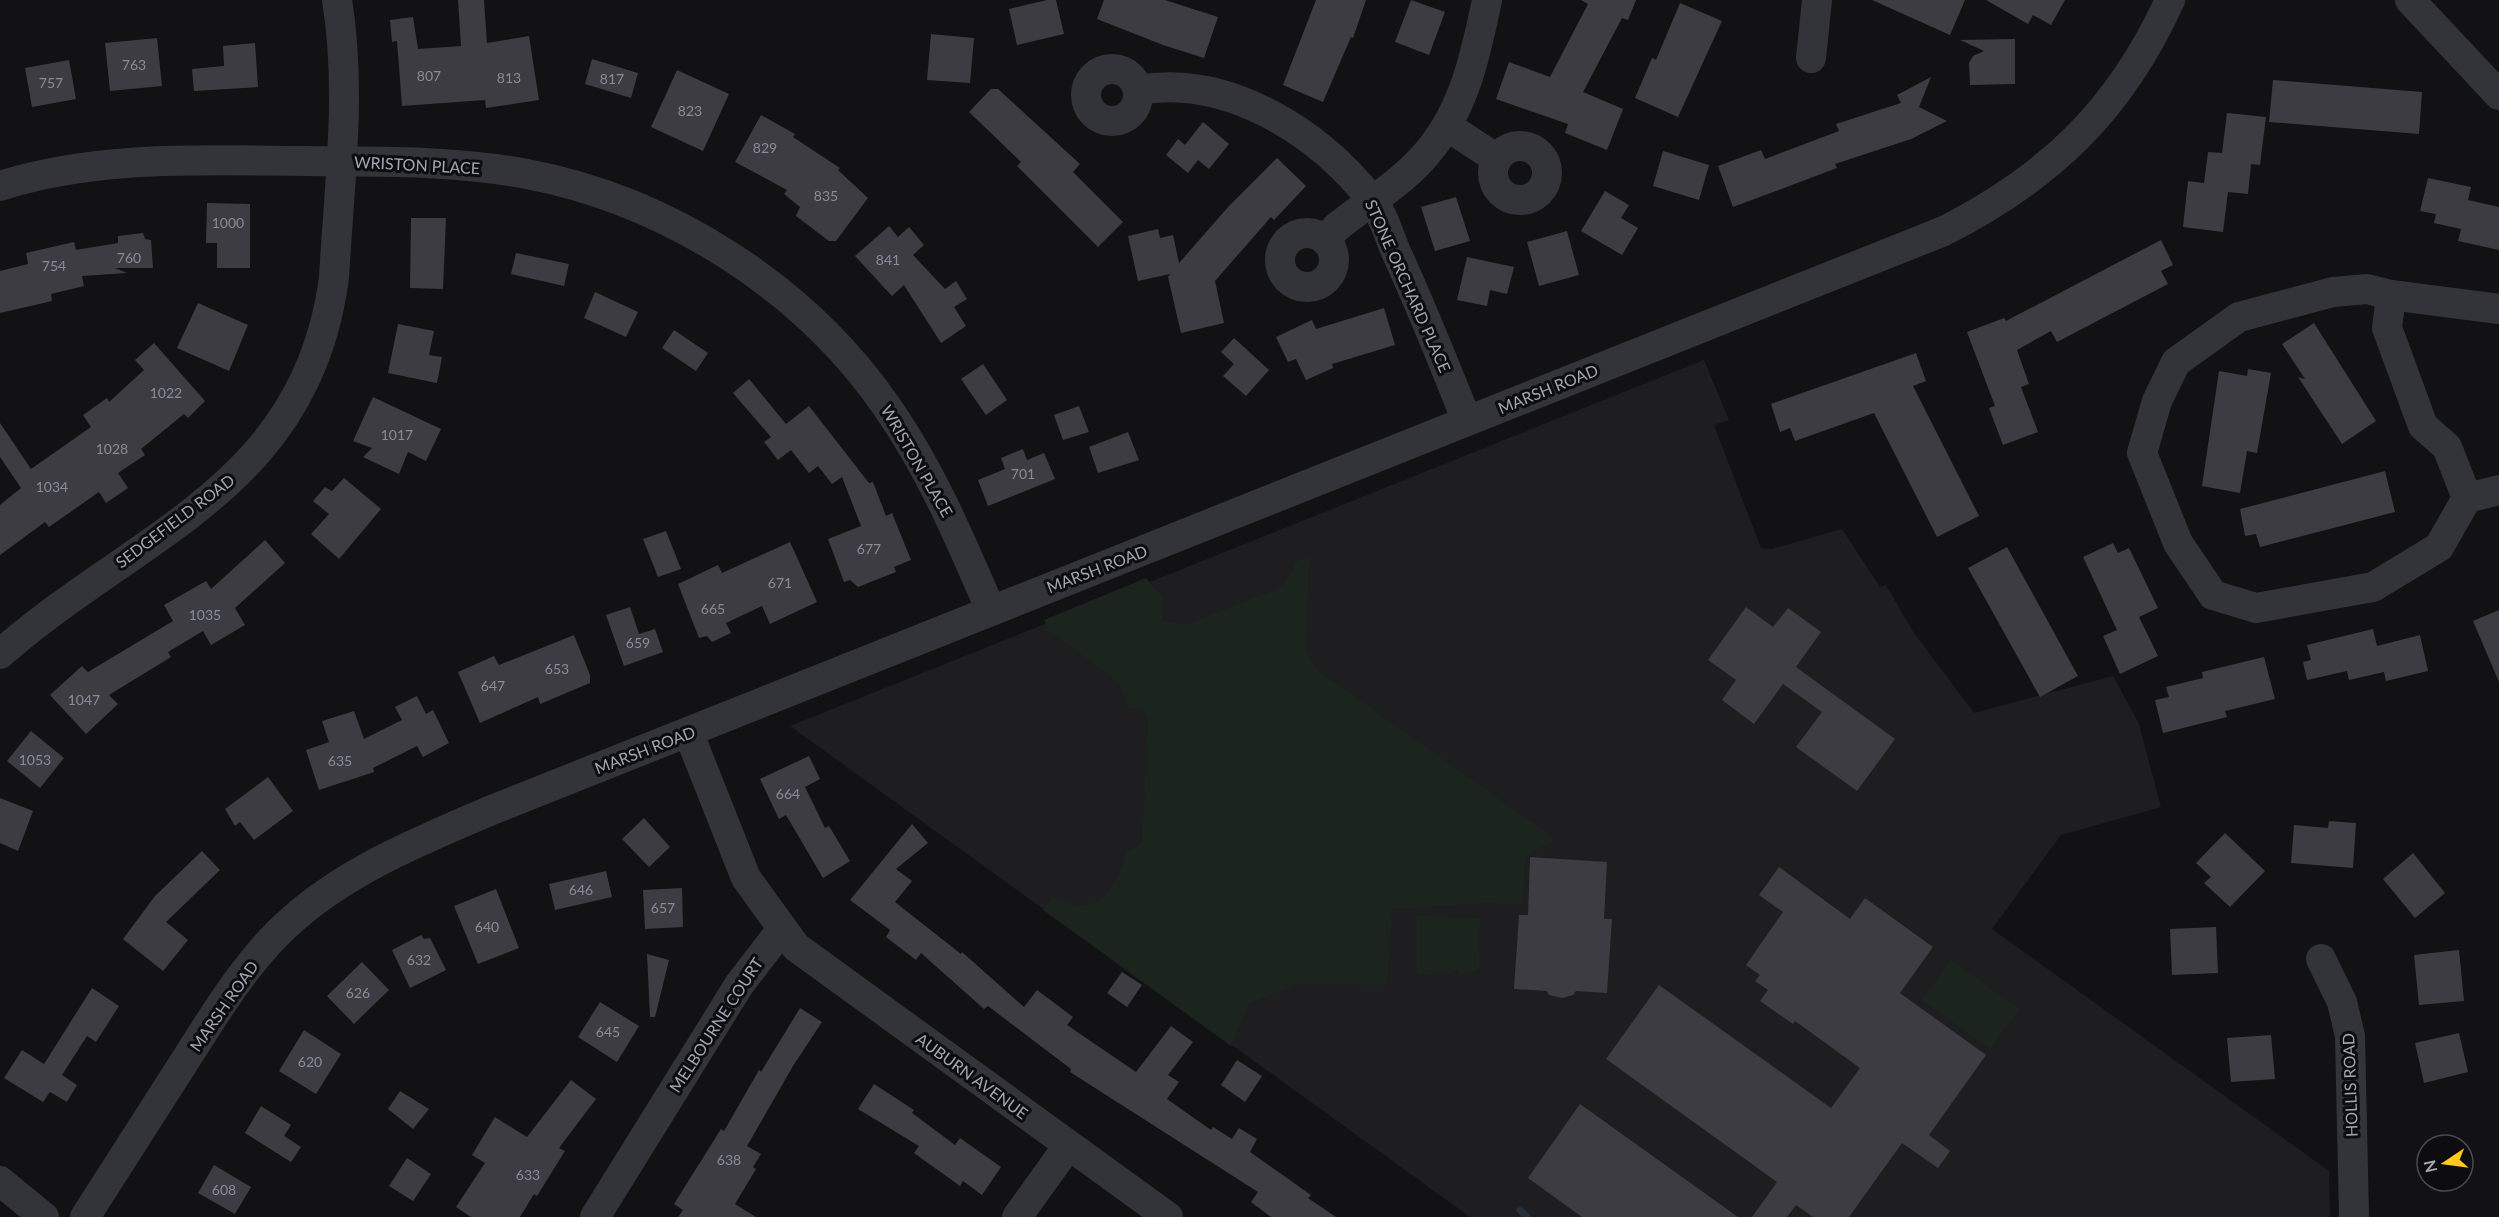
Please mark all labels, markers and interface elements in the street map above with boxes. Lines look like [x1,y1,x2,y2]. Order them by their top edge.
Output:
house number: 763 [122,56,146,73]
house number: 807 [417,67,441,84]
house number: 813 [497,69,521,86]
house number: 817 [600,70,624,87]
house number: 757 [39,74,63,91]
house number: 823 [678,102,702,119]
house number: 829 [753,139,777,156]
street label: WRISTON PLACE [354,152,480,177]
house number: 835 [814,187,838,204]
street label: STONE ORCHARD PLACE [1362,197,1455,375]
house number: 1000 [212,214,244,231]
house number: 760 [117,249,141,266]
house number: 841 [876,251,900,268]
house number: 754 [42,257,66,274]
street label: MARSH ROAD [1495,360,1601,417]
house number: 1022 [150,384,182,401]
street label: WRISTON PLACE [878,401,957,520]
house number: 1017 [381,426,413,443]
house number: 1028 [96,440,128,457]
house number: 701 [1011,465,1035,482]
street label: SEDGEFIELD ROAD [112,470,238,571]
house number: 1034 [36,478,68,495]
house number: 677 [857,540,881,557]
street label: MARSH ROAD [1044,541,1150,596]
house number: 671 [768,574,792,591]
house number: 665 [701,600,725,617]
house number: 1035 [189,606,221,623]
house number: 659 [626,634,650,651]
house number: 653 [545,660,569,677]
house number: 647 [481,677,505,694]
house number: 1047 [68,691,100,708]
street label: MARSH ROAD [592,722,698,777]
house number: 1053 [19,751,51,768]
house number: 635 [328,752,352,769]
house number: 664 [776,785,800,802]
house number: 646 [569,881,593,898]
house number: 657 [651,899,675,916]
house number: 640 [475,918,499,935]
house number: 632 [407,951,431,968]
street label: MELBOURNE COURT [665,953,767,1096]
street label: MARSH ROAD [185,957,262,1055]
house number: 626 [346,984,370,1001]
house number: 645 [596,1023,620,1040]
street label: AUBURN AVENUE [913,1029,1032,1123]
street label: HOLLIS ROAD [2338,1033,2361,1137]
house number: 620 [298,1053,322,1070]
north arrow [2415,1133,2475,1193]
house number: 638 [717,1151,741,1168]
text: N [2419,1158,2441,1175]
house number: 633 [516,1166,540,1183]
house number: 608 [212,1181,236,1198]

